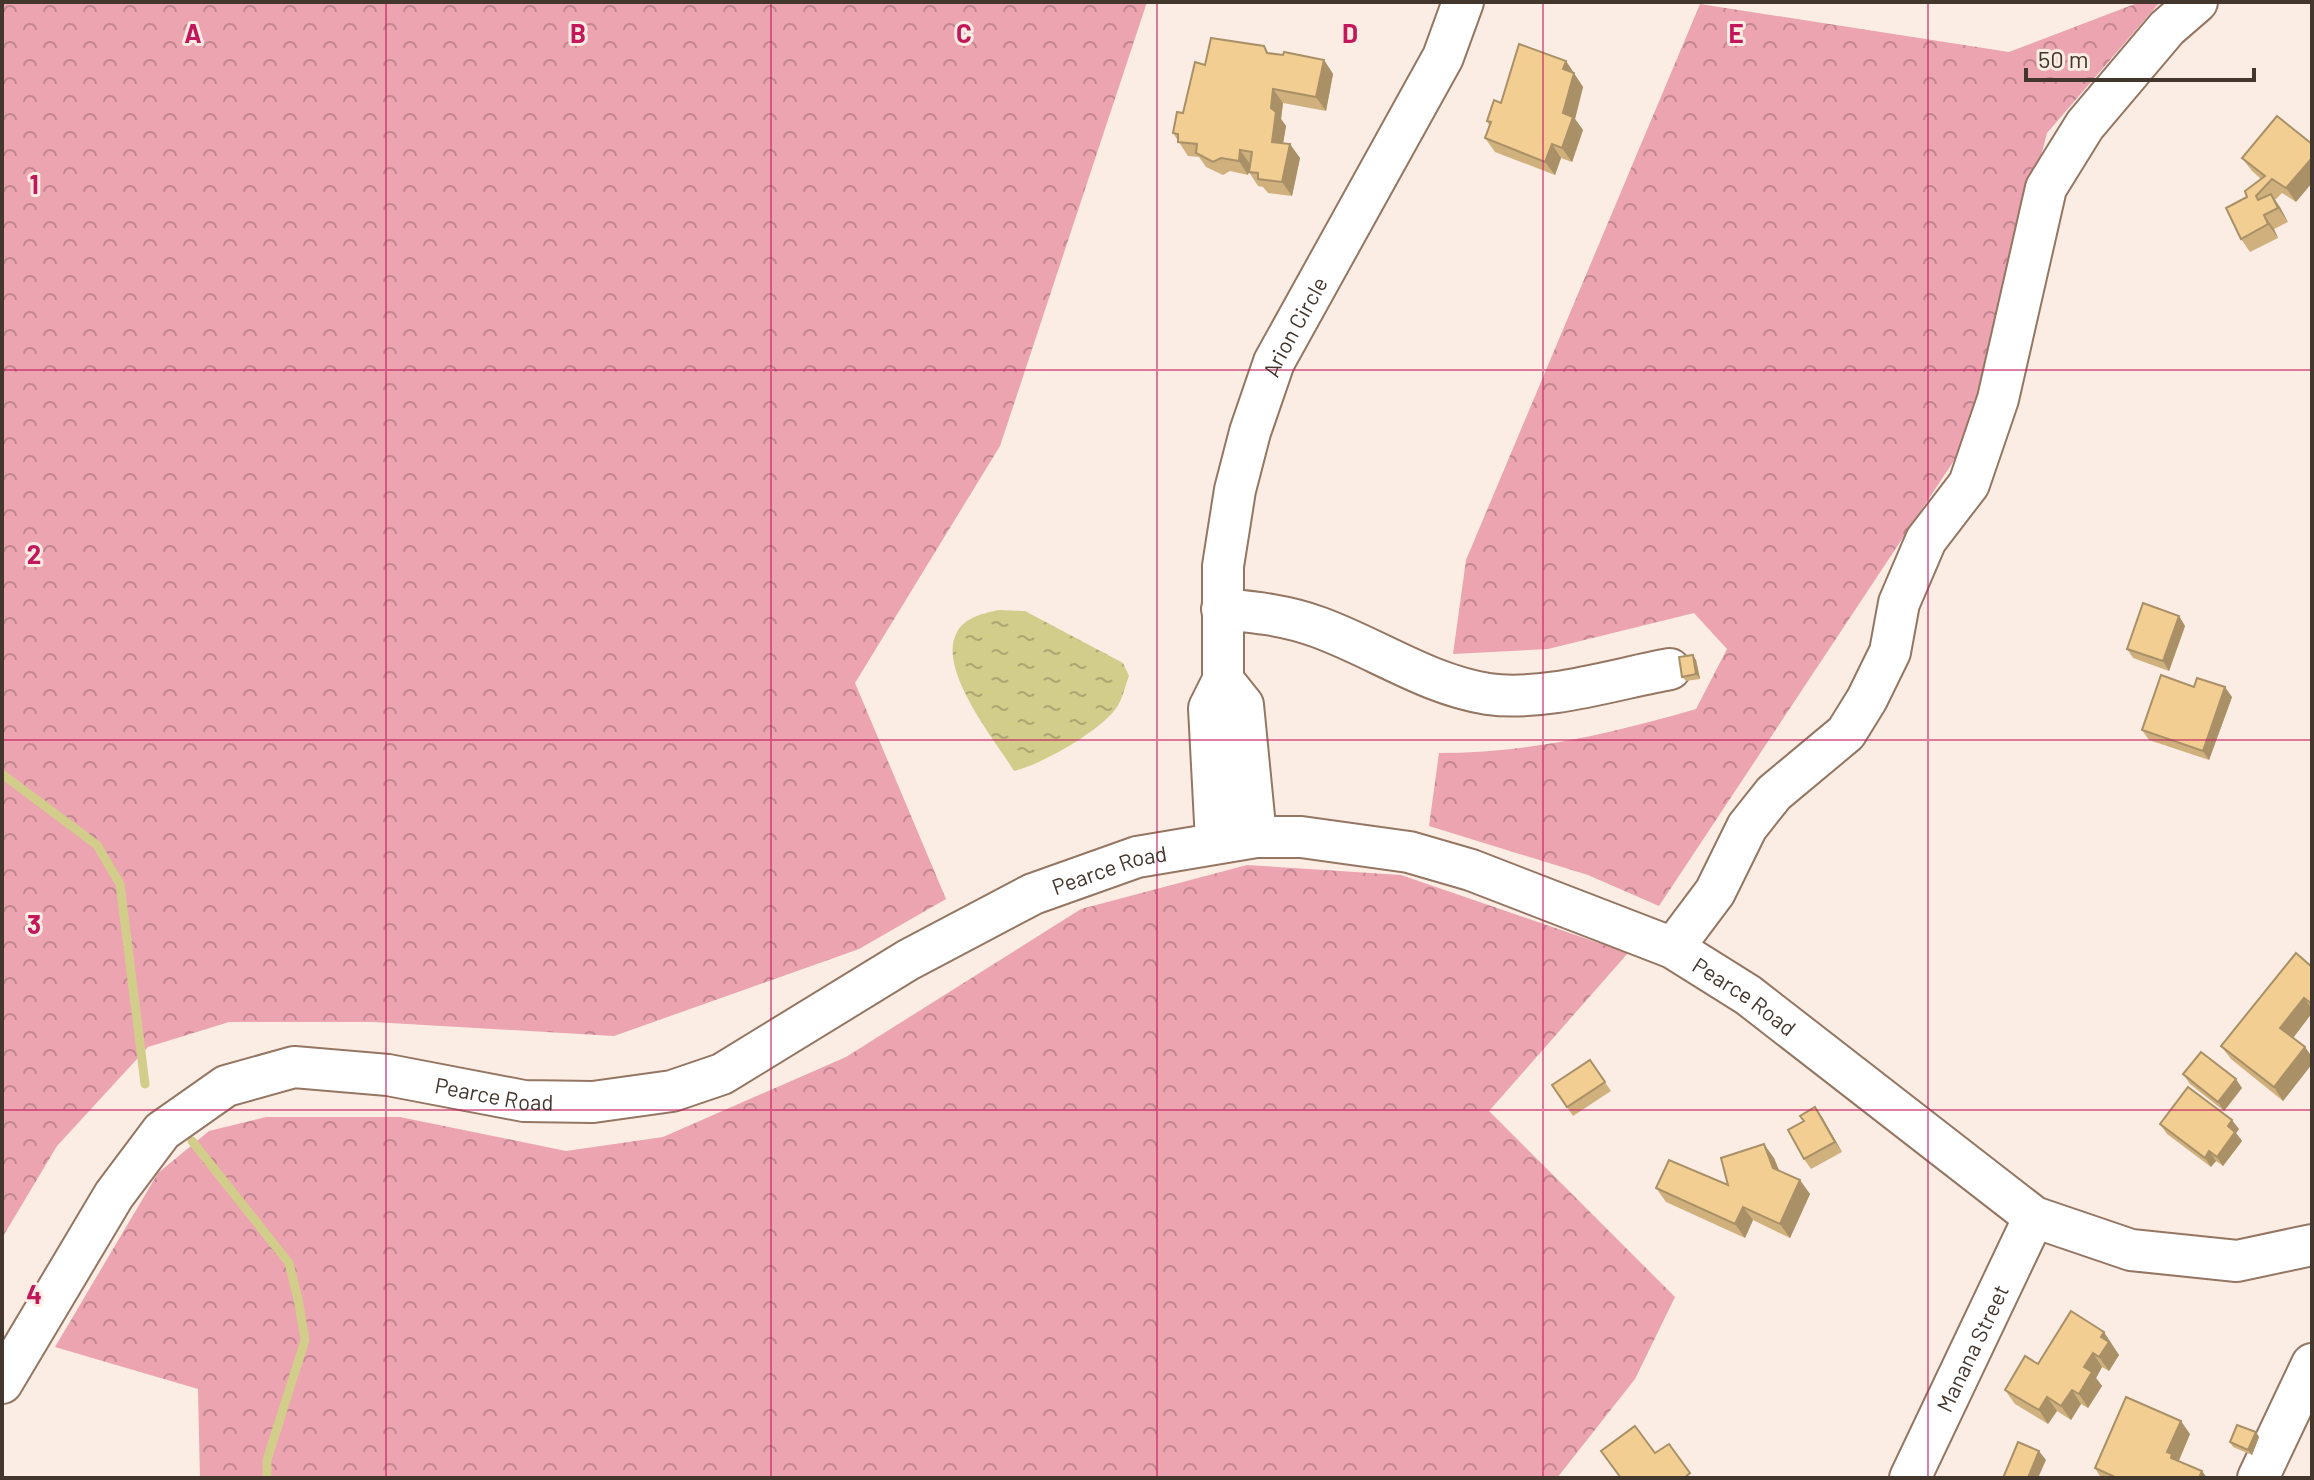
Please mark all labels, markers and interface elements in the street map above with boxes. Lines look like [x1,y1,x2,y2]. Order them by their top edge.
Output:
text: A [184,17,202,48]
text: B [570,17,586,48]
text: C [956,17,972,48]
text: D [1342,17,1358,48]
text: E [1728,17,1744,48]
scale bar [2026,32,2254,82]
text: 50 m [2038,44,2089,73]
text: 1 [29,168,39,199]
street label: Arion Circle [1257,272,1332,380]
text: 2 [27,538,41,569]
street label: Pearce Road [1048,839,1169,899]
text: 3 [27,908,41,939]
street label: Pearce Road [1689,951,1801,1041]
street label: Pearce Road [433,1071,554,1114]
text: 4 [26,1278,42,1309]
street label: Manana Street [1931,1280,2013,1416]

